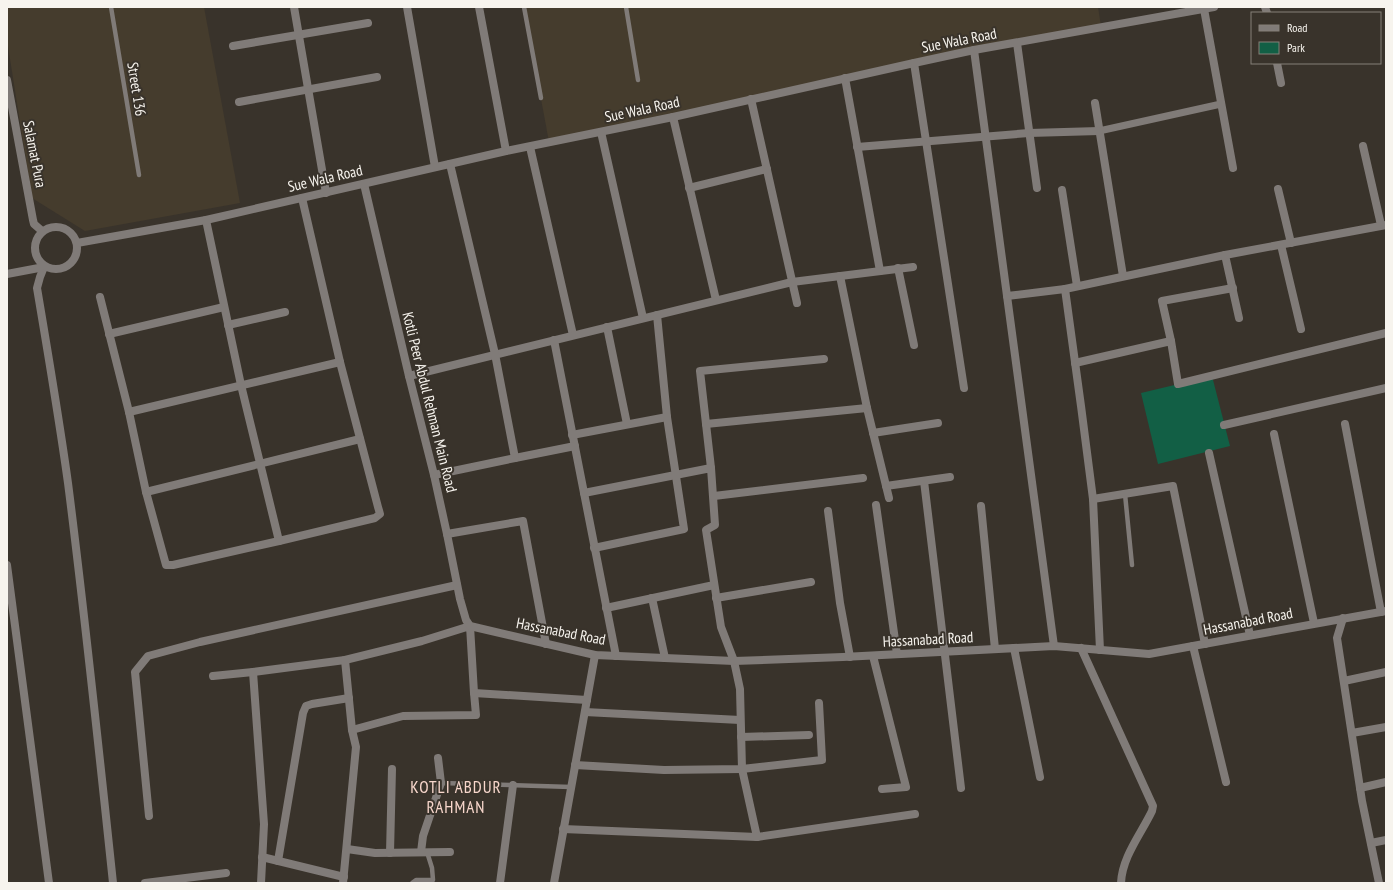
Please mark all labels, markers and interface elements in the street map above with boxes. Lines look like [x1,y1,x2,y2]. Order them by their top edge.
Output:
legend [1251,12,1381,64]
text: Road [1287,20,1307,35]
street label: Sue Wala Road [920,23,998,57]
text: Park [1287,40,1305,55]
street label: Street 136 [123,61,151,118]
street label: Sue Wala Road [603,92,681,126]
street label: Salamat Pura [19,119,51,189]
street label: Sue Wala Road [286,160,364,196]
street label: Kotli Peer Abdul Rehman Main Road [398,310,462,494]
street label: Hassanabad Road [1202,603,1294,639]
street label: Hassanabad Road [515,613,607,649]
street label: Hassanabad Road [882,627,974,651]
district label: KOTLI ABDUR RAHMAN [410,776,502,818]

